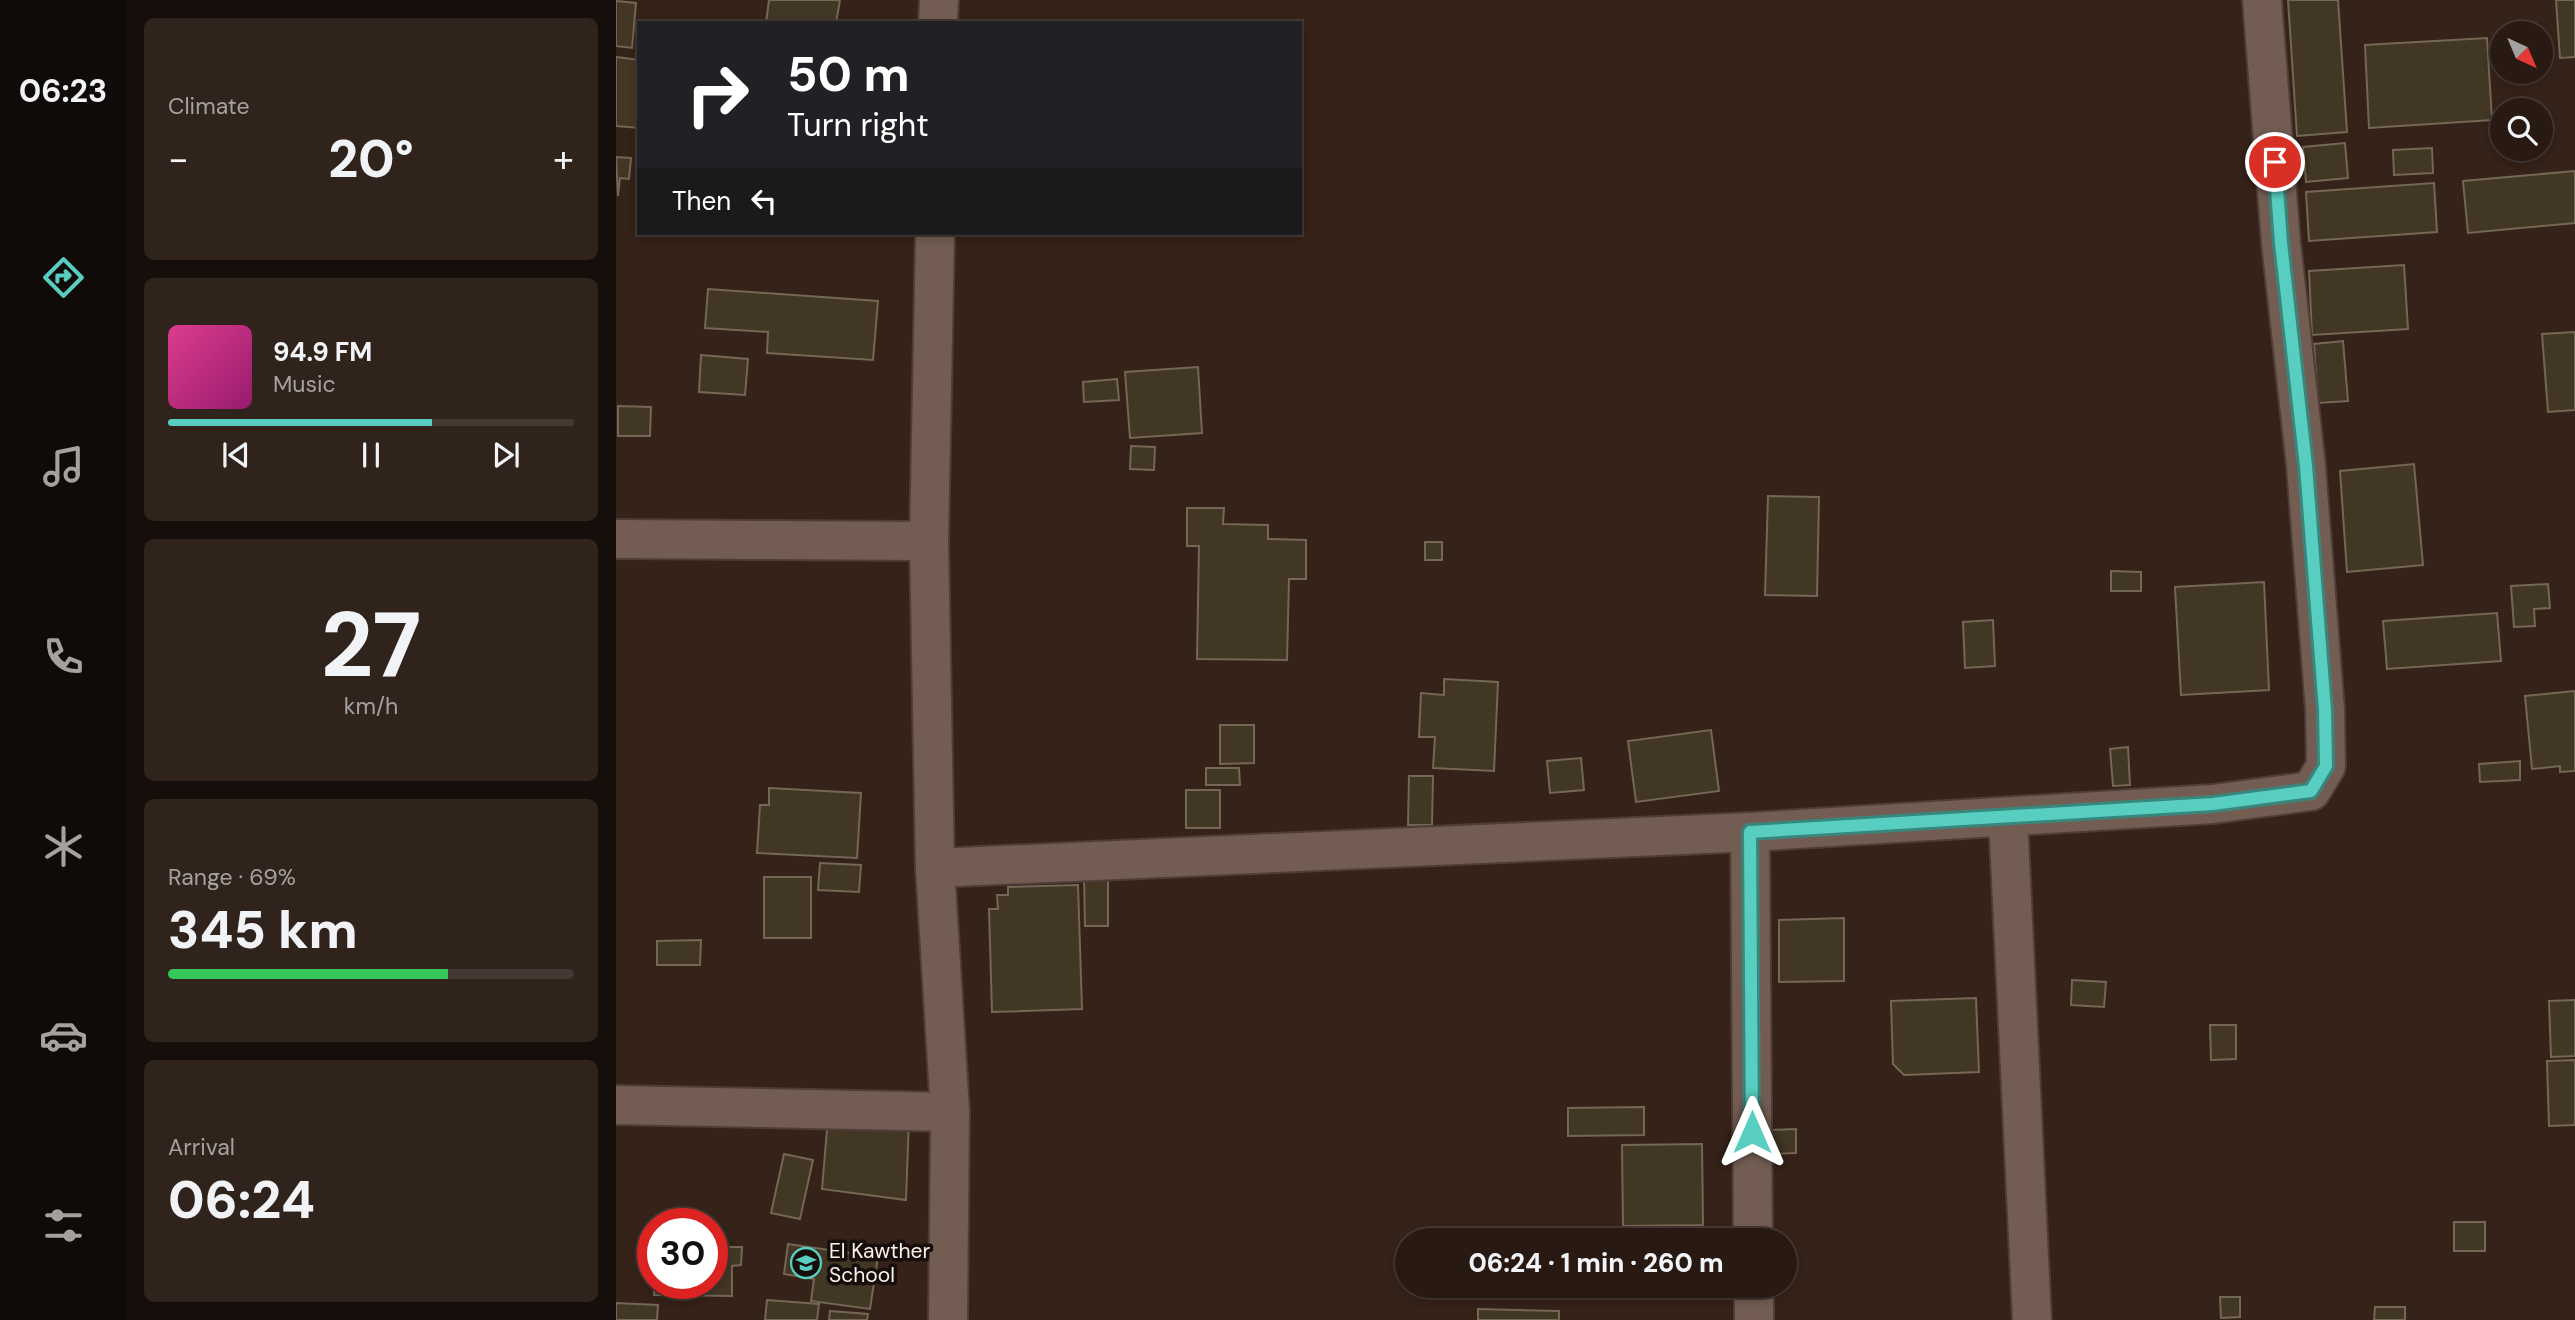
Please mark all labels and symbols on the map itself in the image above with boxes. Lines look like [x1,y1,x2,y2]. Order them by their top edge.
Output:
north arrow [2490,21,2553,84]
pin [2245,132,2305,192]
position arrow [1715,1095,1789,1169]
speed limit sign: 30 [637,1208,728,1299]
place label: El Kawther School [829,1237,930,1289]
school or university icon: El Kawther School [789,1246,823,1280]

